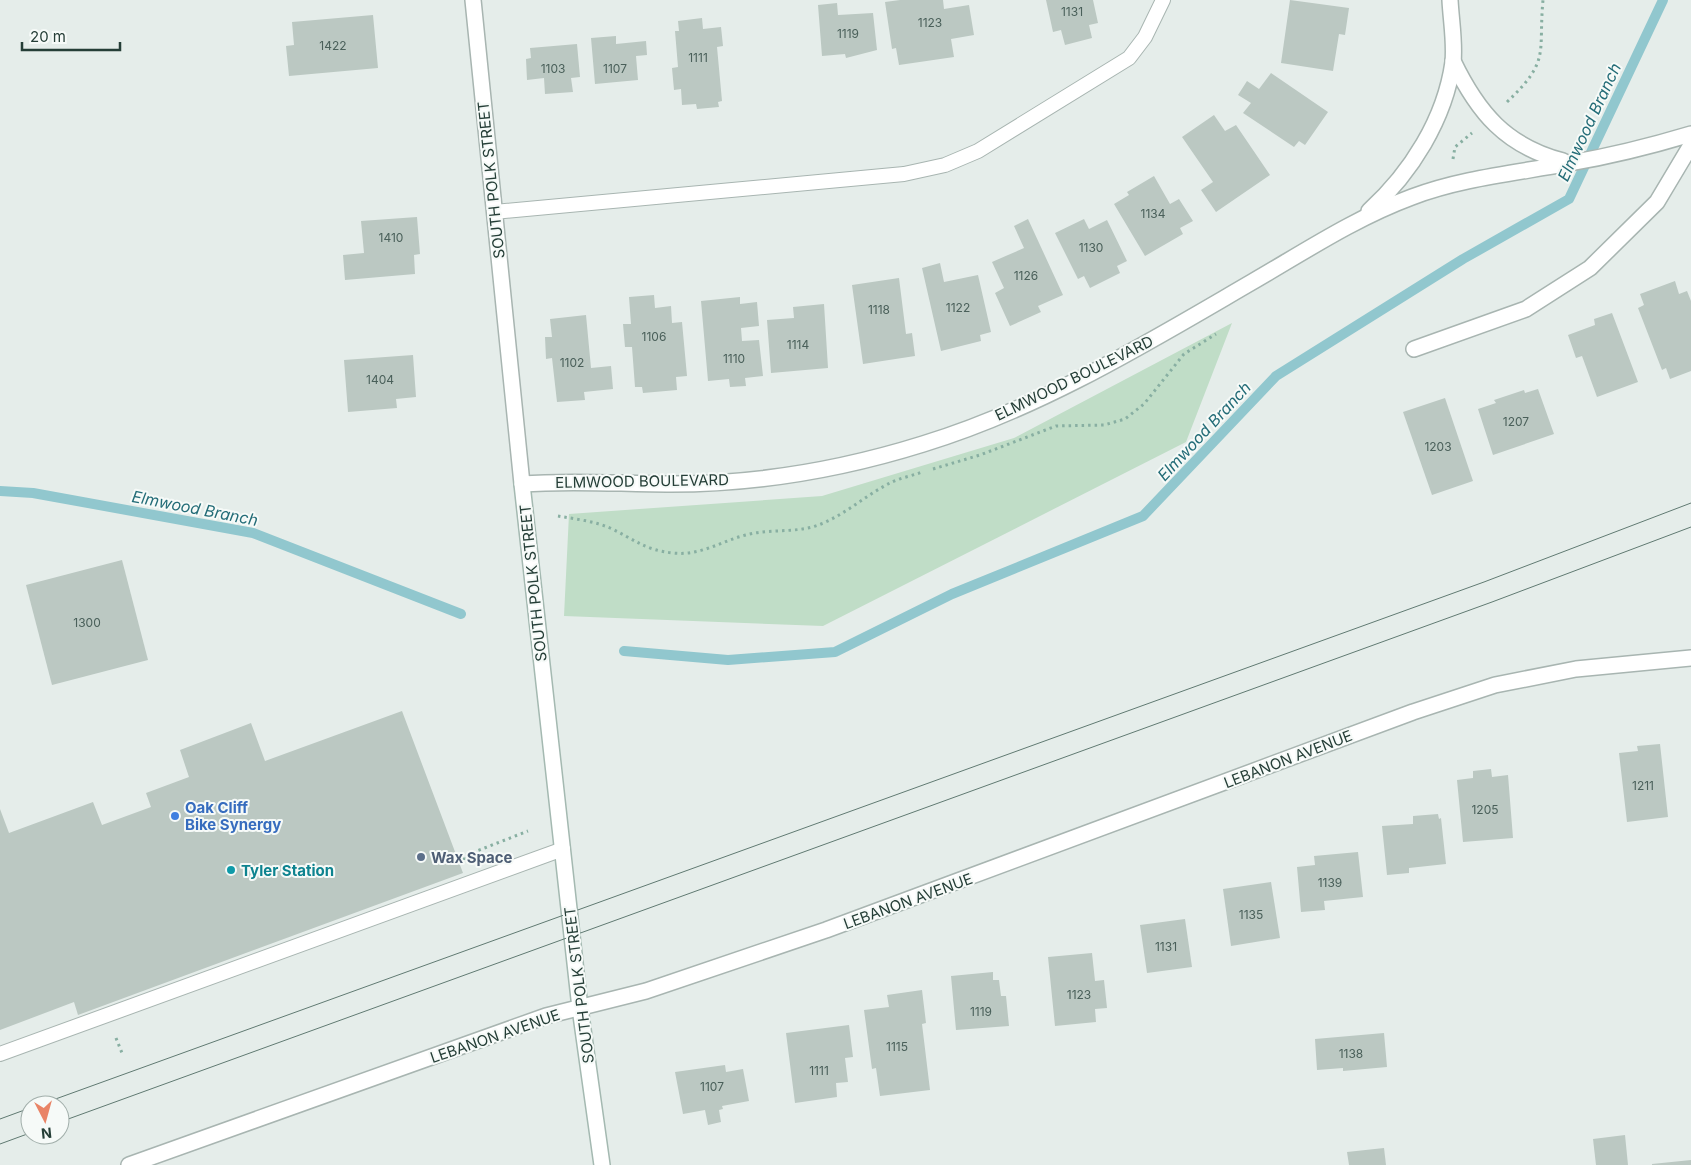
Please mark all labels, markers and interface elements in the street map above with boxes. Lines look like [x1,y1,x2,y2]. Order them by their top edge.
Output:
house number: 1131 [1061,4,1083,19]
house number: 1123 [918,15,942,30]
scale bar [22,20,120,52]
house number: 1119 [837,26,859,41]
text: 20 m [30,27,66,46]
house number: 1422 [319,38,347,53]
house number: 1111 [688,50,708,65]
water label: Elmwood Branch [1553,60,1625,184]
house number: 1103 [541,61,565,76]
house number: 1107 [603,61,627,76]
street label: SOUTH POLK STREET [473,101,509,259]
house number: 1134 [1141,206,1166,221]
house number: 1410 [379,230,403,245]
house number: 1130 [1079,240,1103,255]
house number: 1126 [1014,268,1038,283]
house number: 1122 [946,300,970,315]
house number: 1118 [868,302,890,317]
house number: 1106 [642,329,666,344]
street label: ELMWOOD BOULEVARD [992,331,1156,425]
house number: 1114 [787,337,809,352]
house number: 1110 [723,351,745,366]
house number: 1102 [560,355,584,370]
house number: 1404 [366,372,394,387]
water label: Elmwood Branch [1153,377,1255,485]
house number: 1207 [1503,414,1529,429]
house number: 1203 [1424,439,1452,454]
street label: ELMWOOD BOULEVARD [555,470,729,492]
water label: Elmwood Branch [130,486,260,530]
street label: SOUTH POLK STREET [515,504,551,662]
house number: 1300 [73,615,101,630]
street label: LEBANON AVENUE [1221,726,1355,792]
house number: 1211 [1632,778,1654,793]
place label: Oak Cliff Bike Synergy [185,798,281,834]
house number: 1205 [1471,802,1499,817]
marker: Oak Cliff Bike Synergy [169,810,181,822]
place label: Wax Space [431,848,513,867]
marker: Wax Space [415,851,427,863]
place label: Tyler Station [241,861,334,880]
marker: Tyler Station [225,864,237,876]
street label: LEBANON AVENUE [841,869,975,933]
house number: 1139 [1318,875,1342,890]
street label: SOUTH POLK STREET [560,906,598,1064]
house number: 1135 [1239,907,1263,922]
house number: 1131 [1155,939,1177,954]
house number: 1123 [1067,987,1091,1002]
house number: 1119 [970,1004,992,1019]
street label: LEBANON AVENUE [428,1005,562,1067]
house number: 1115 [886,1039,908,1054]
house number: 1138 [1339,1046,1363,1061]
house number: 1111 [809,1063,829,1078]
house number: 1107 [700,1079,724,1094]
north arrow [20,1095,70,1145]
text: N [40,1124,53,1142]

